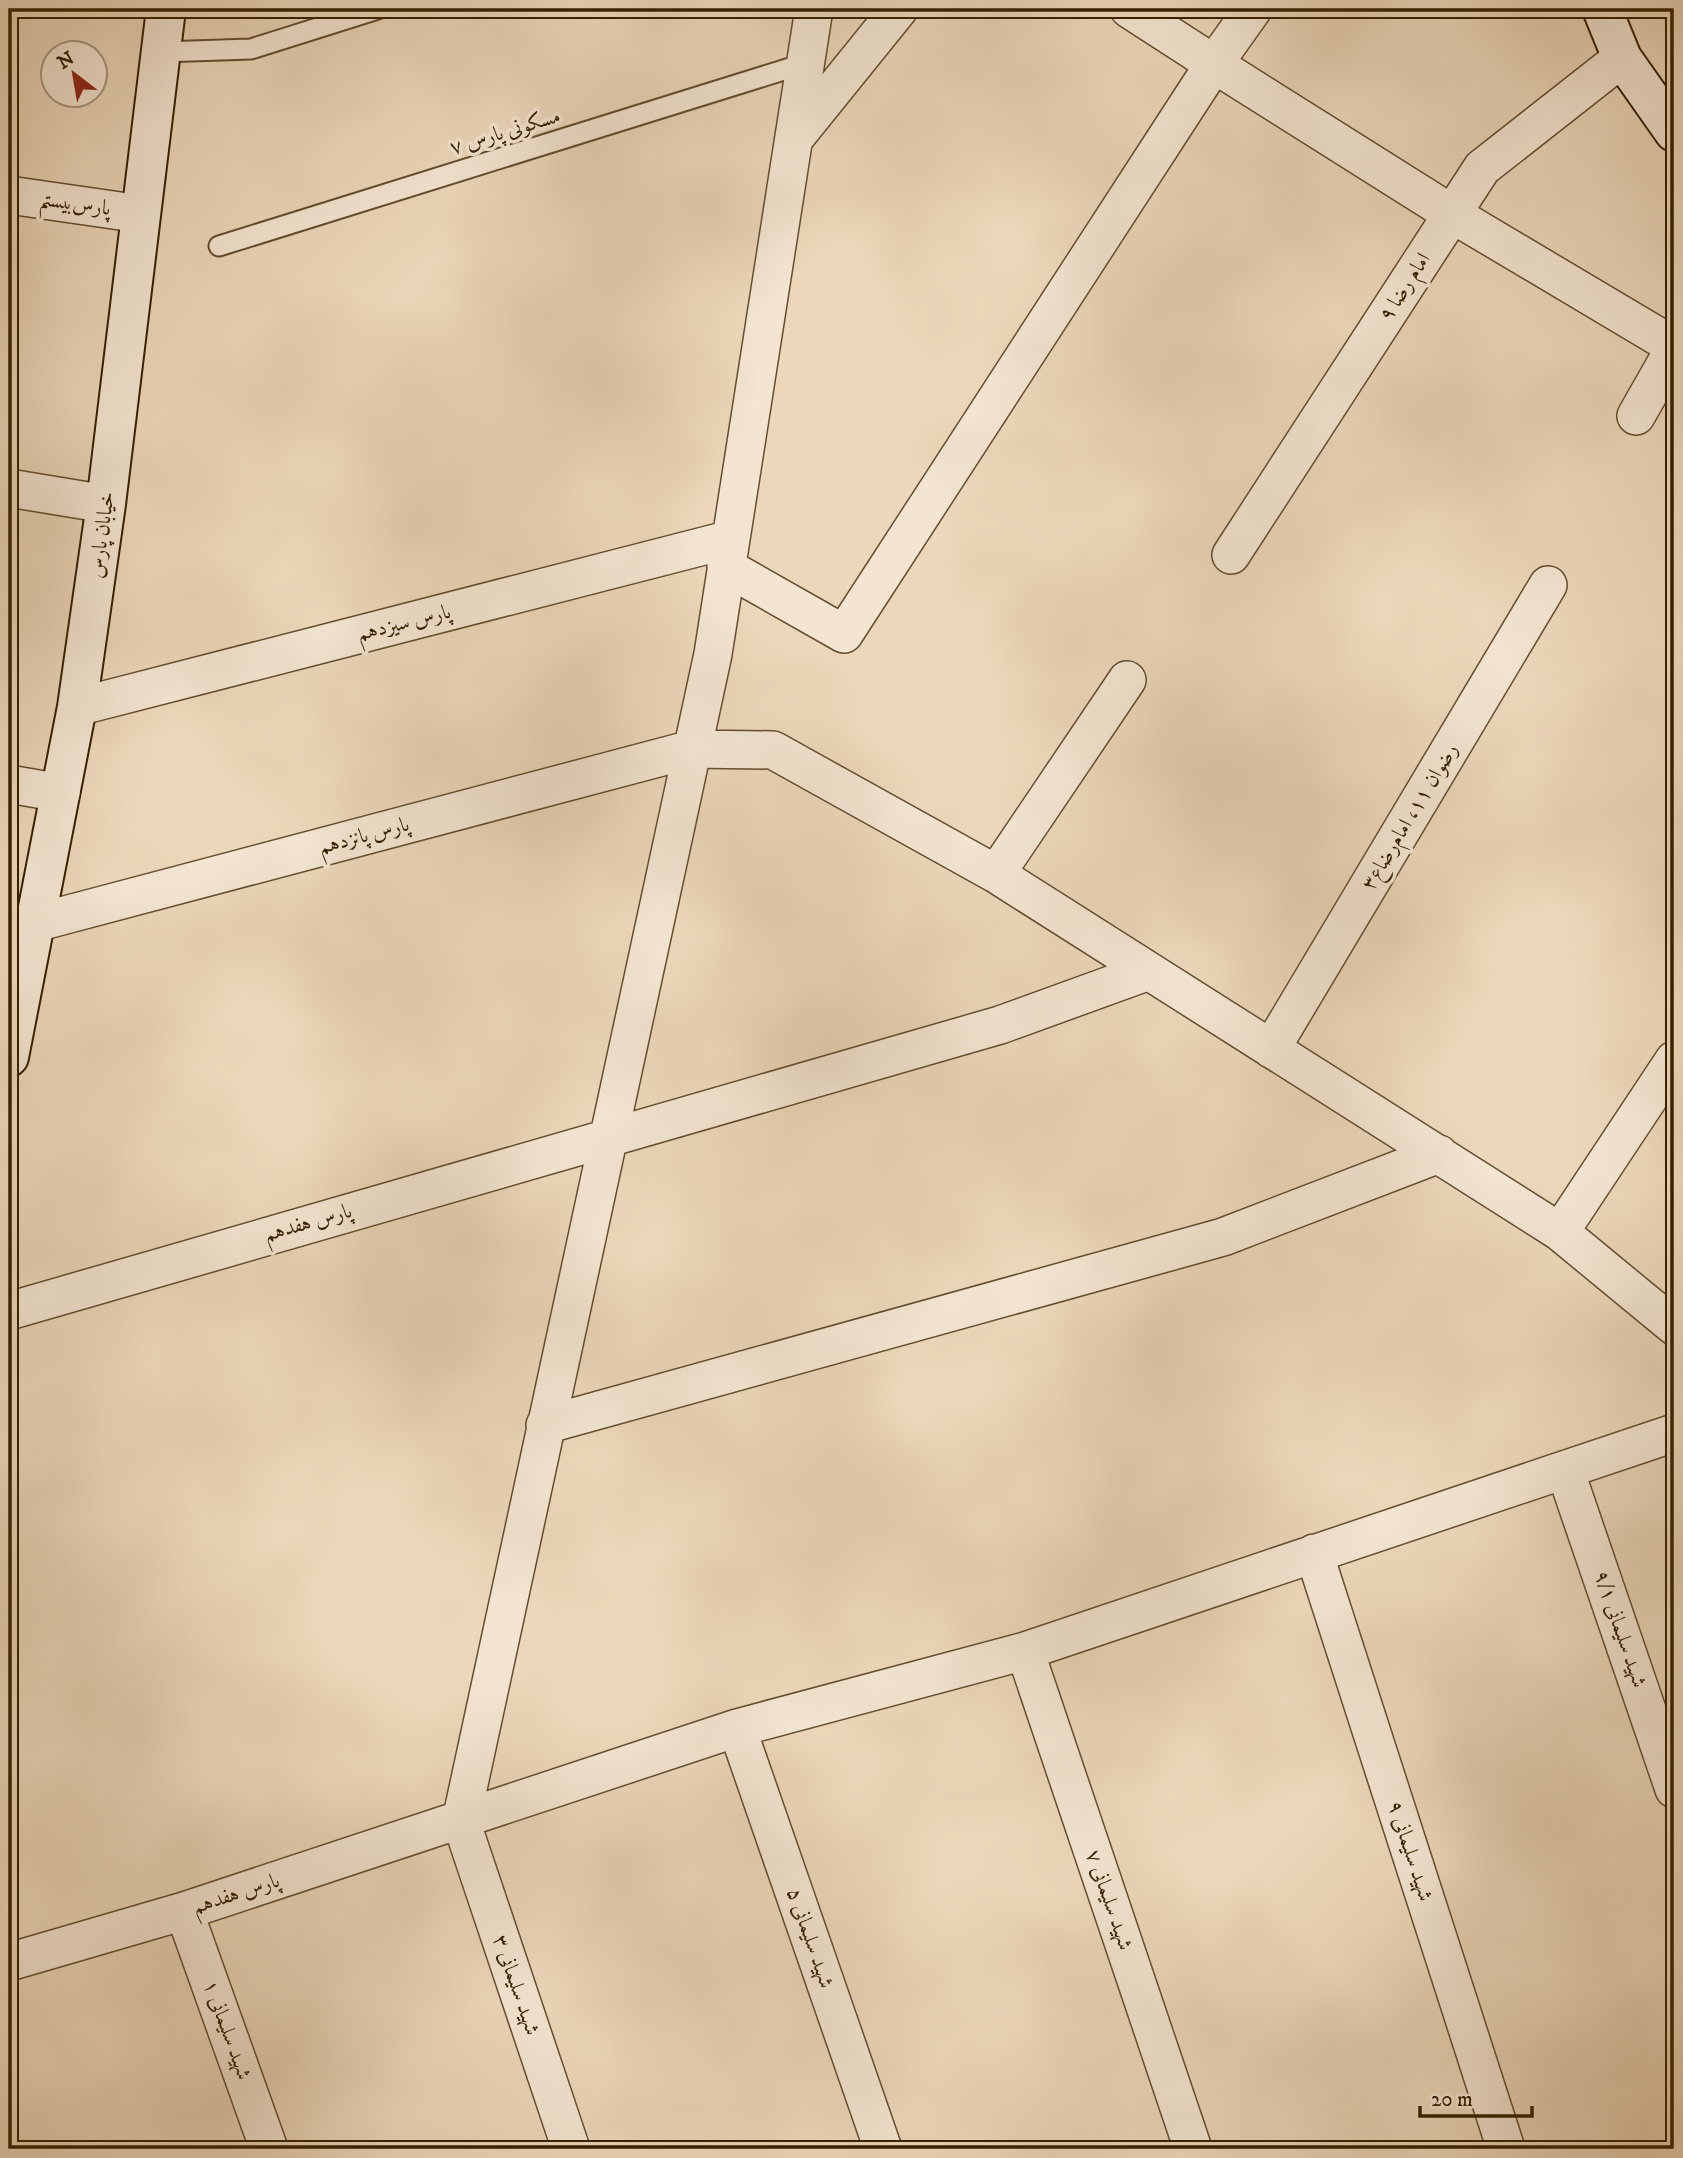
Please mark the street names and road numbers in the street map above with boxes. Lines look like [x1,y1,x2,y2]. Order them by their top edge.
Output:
street label: مسکونی ‌پارس ۷ [446,103,564,162]
street label: پارس‌بیستم [37,186,113,229]
street label: امام رضا ۹ [1373,248,1440,328]
street label: خیابان پارس [83,490,122,580]
street label: پارس‌ سیزدهم [354,599,456,653]
street label: رضوان ۱۱، امام‌رضا‌ع‌۳ [1356,739,1468,897]
street label: پارس‌ پانزدهم [316,811,415,866]
street label: پارس‌ هفدهم [261,1198,358,1254]
street label: شهید سلیمانی ۹/۱ [1588,1567,1652,1691]
street label: شهید سلیمانی ۹ [1382,1797,1438,1905]
street label: شهید سلیمانی ۷ [1080,1846,1138,1954]
street label: پارس‌ هفدهم [189,1867,286,1926]
street label: شهید سلیمانی ۵ [781,1884,839,1992]
street label: شهید سلیمانی ۳ [487,1931,545,2039]
street label: شهید سلیمانی ۱ [197,1977,257,2083]

